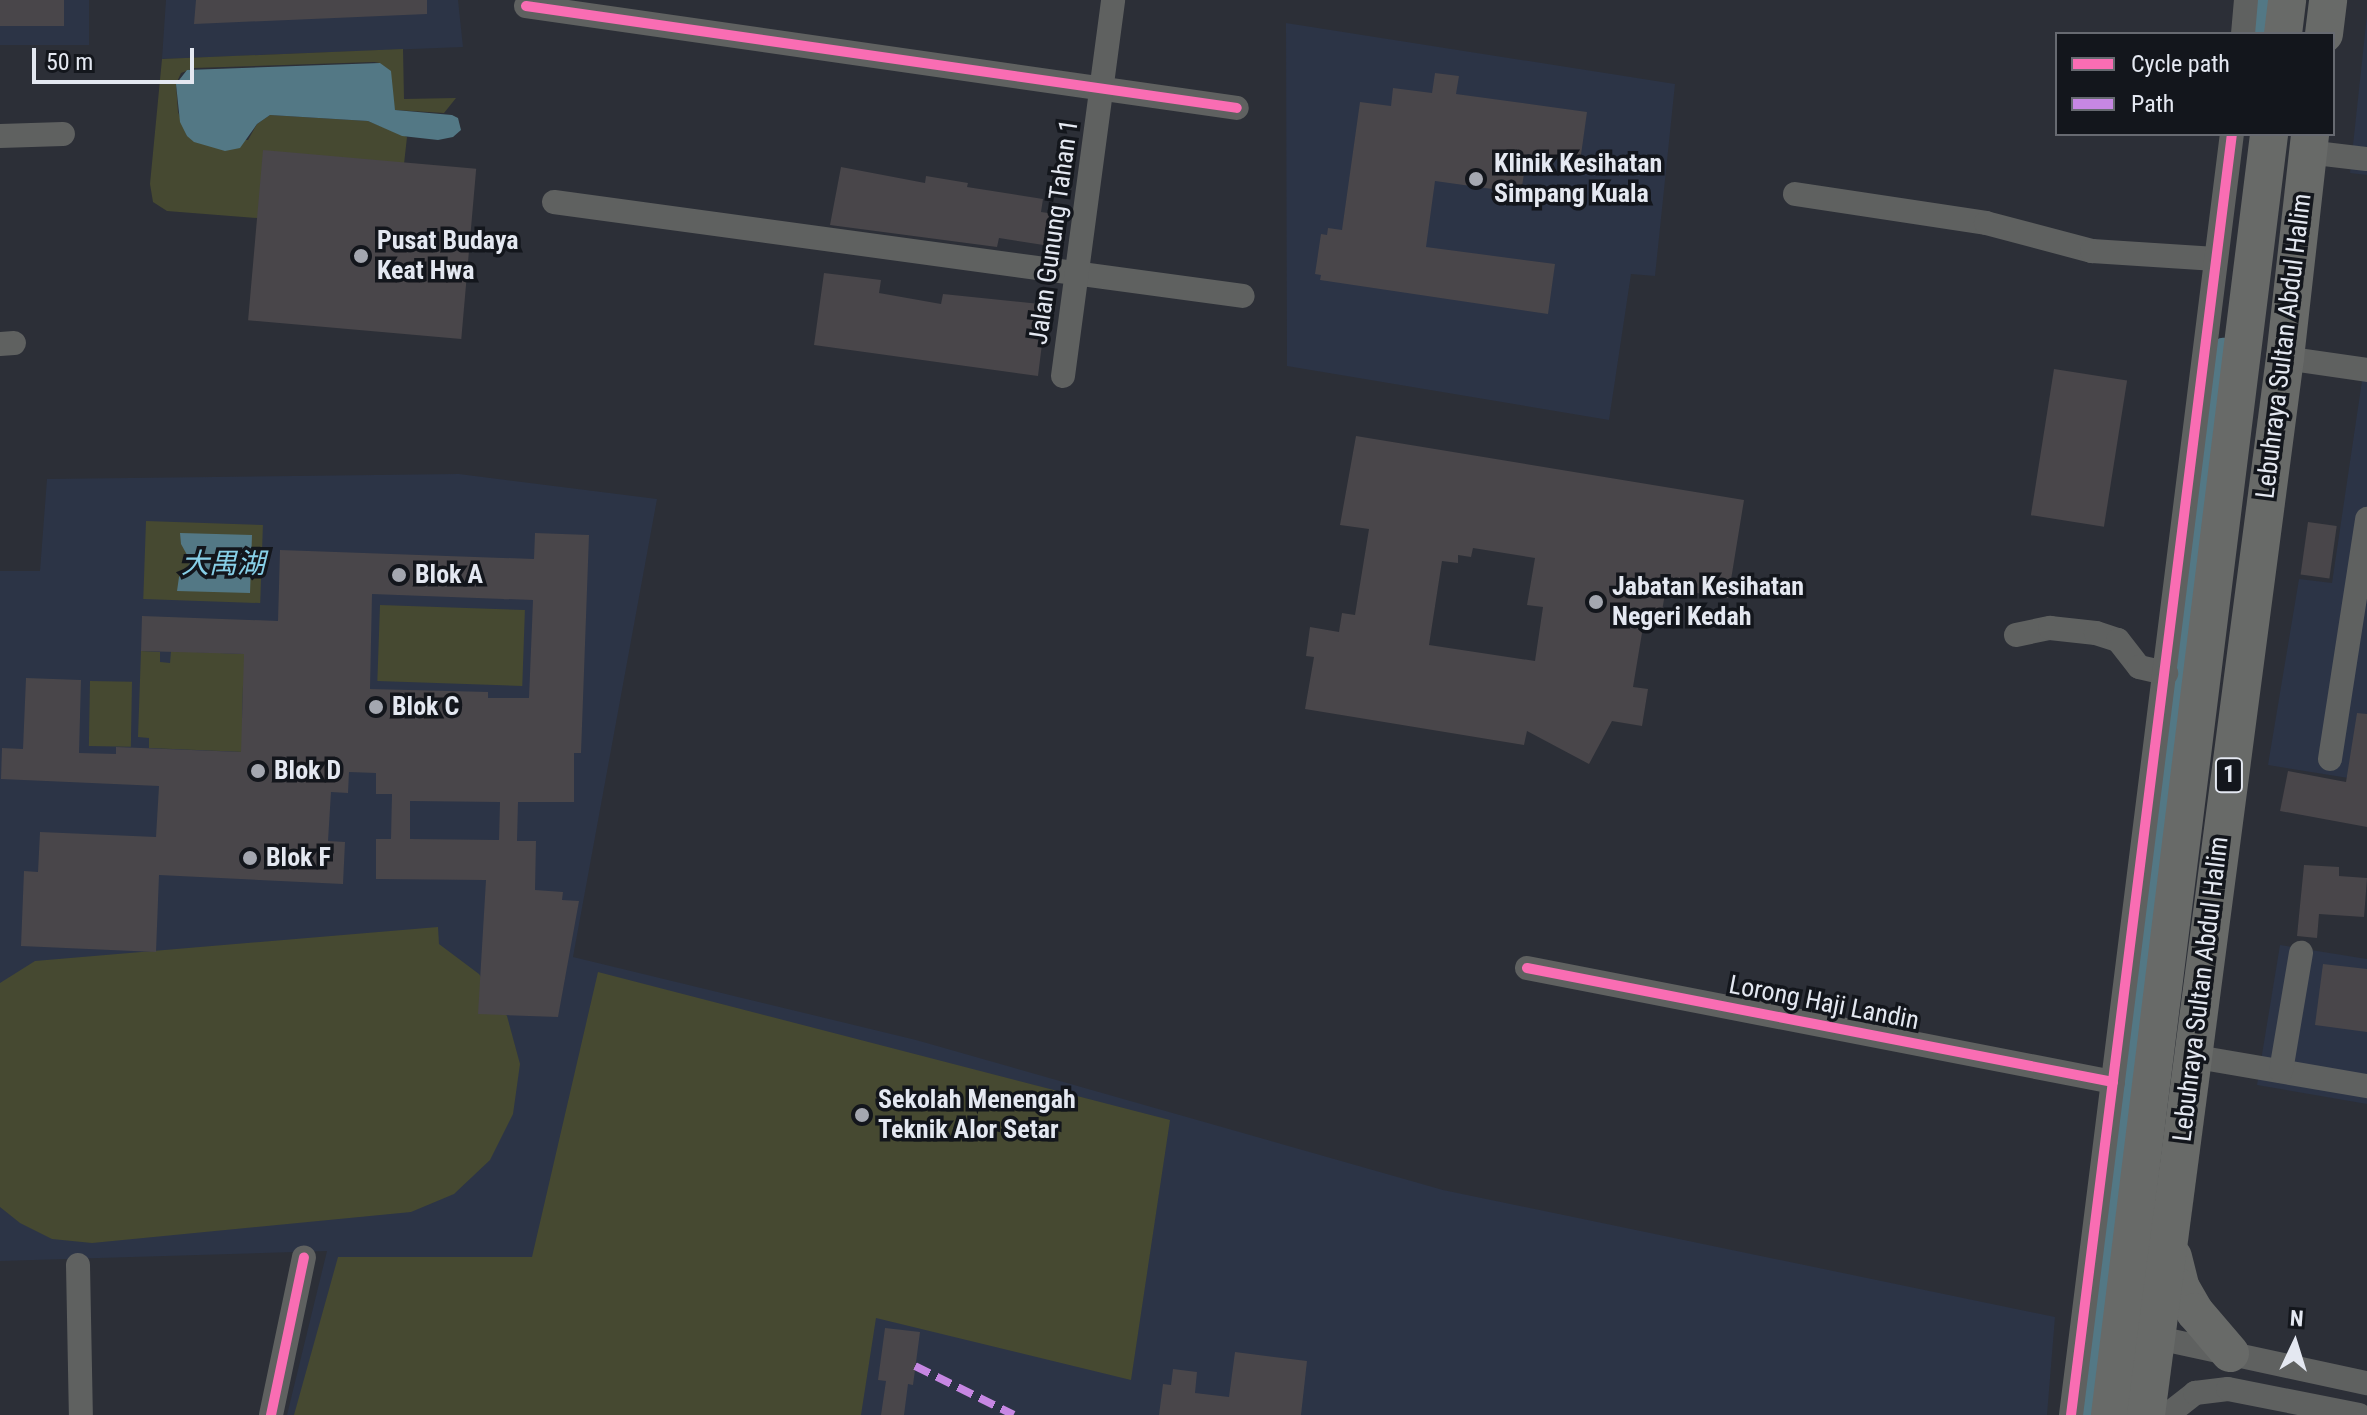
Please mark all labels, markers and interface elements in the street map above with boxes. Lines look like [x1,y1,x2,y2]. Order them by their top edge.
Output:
scale bar [36,32,198,82]
legend [2055,32,2335,136]
text: 50 m [46,48,93,76]
text: Cycle path [2131,50,2230,78]
text: Path [2131,90,2174,118]
street label: Jalan Gunung Tahan 1 [1023,117,1085,347]
place label: Klinik Kesihatan Simpang Kuala [1494,148,1662,210]
marker: Klinik Kesihatan Simpang Kuala [1465,168,1487,190]
street label: Lebuhraya Sultan Abdul Halim [2250,192,2318,500]
place label: Pusat Budaya Keat Hwa [377,225,519,286]
marker: Pusat Budaya Keat Hwa [352,247,370,265]
water label: 大禺湖 [181,547,265,581]
place label: Blok A [415,559,483,591]
marker: Blok A [390,566,408,584]
place label: Jabatan Kesihatan Negeri Kedah [1612,571,1804,632]
marker: Jabatan Kesihatan Negeri Kedah [1587,593,1605,611]
place label: Blok C [392,691,459,723]
marker: Blok C [367,698,385,716]
place label: Blok D [274,755,341,787]
road number: 1 [2213,755,2245,795]
marker: Blok D [249,762,267,780]
street label: Lebuhraya Sultan Abdul Halim [2167,835,2235,1143]
place label: Blok F [266,842,331,874]
marker: Blok F [241,849,259,867]
street label: Lorong Haji Landin [1726,969,1922,1037]
place label: Sekolah Menengah Teknik Alor Setar [878,1084,1076,1146]
marker: Sekolah Menengah Teknik Alor Setar [853,1106,871,1124]
north arrow [2255,1303,2335,1383]
text: N [2289,1306,2304,1331]

